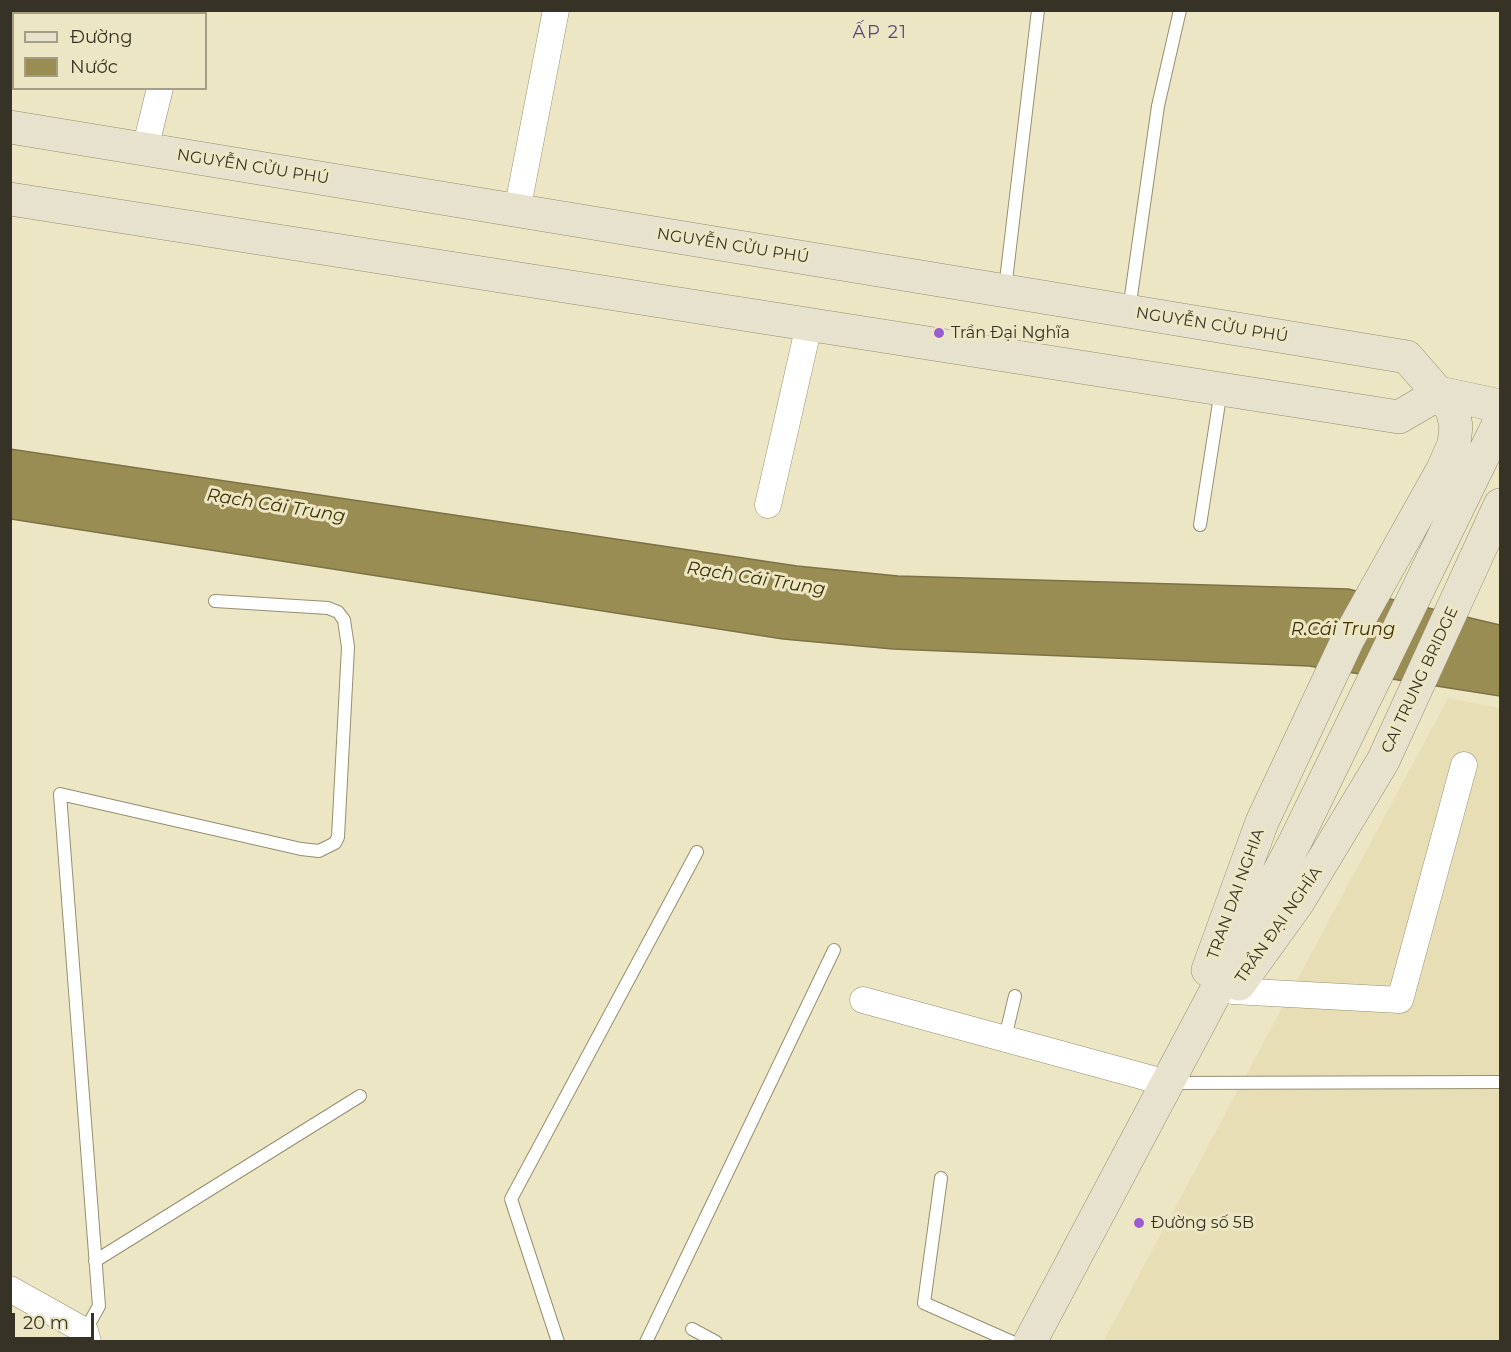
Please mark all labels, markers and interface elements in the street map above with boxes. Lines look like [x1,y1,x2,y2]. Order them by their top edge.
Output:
legend [12,12,207,90]
district label: ẤP 21 [853,22,907,44]
text: Đường [70,26,133,48]
text: Nước [70,56,118,78]
street label: NGUYỄN CỬU PHÚ [176,145,330,189]
street label: NGUYỄN CỬU PHÚ [656,224,810,268]
street label: NGUYỄN CỬU PHÚ [1135,303,1289,347]
place label: Trần Đại Nghĩa [951,323,1070,343]
marker: Trần Đại Nghĩa [932,326,946,340]
water label: Rạch Cái Trung [205,484,347,528]
water label: Rạch Cái Trung [685,557,827,601]
street label: CAI TRUNG BRIDGE [1378,604,1462,756]
water label: R.Cái Trung [1291,619,1395,641]
street label: TRAN DAI NGHIA [1203,826,1269,962]
street label: TRẦN ĐẠI NGHĨA [1232,863,1326,987]
place label: Đường số 5B [1151,1213,1254,1233]
marker: Đường số 5B [1132,1216,1146,1230]
scale bar [15,1301,98,1339]
text: 20 m [23,1312,69,1334]

